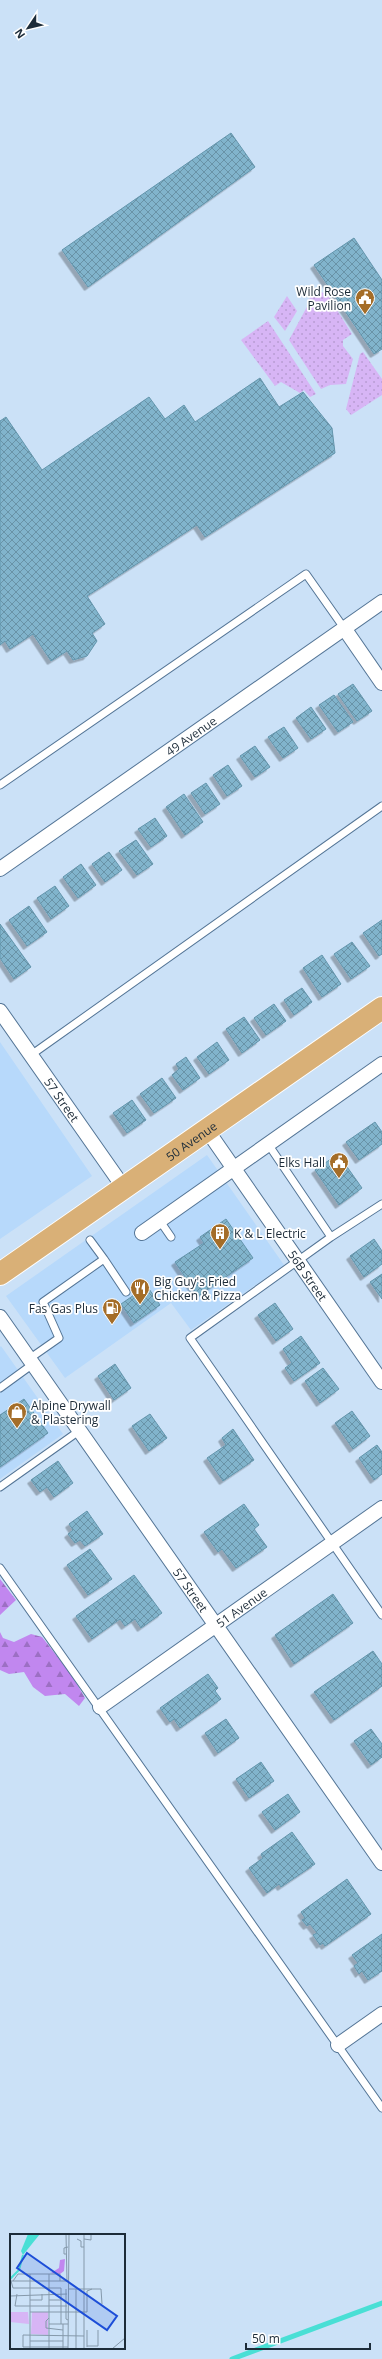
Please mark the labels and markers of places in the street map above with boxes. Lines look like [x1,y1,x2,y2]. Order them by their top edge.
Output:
place label: Wild Rose Pavilion [296,283,351,314]
public building icon: Wild Rose Pavilion [354,287,376,315]
public building icon: Elks Hall [328,1151,350,1179]
place label: Elks Hall [279,1154,325,1171]
building icon: K & L Electric [209,1222,231,1250]
place label: K & L Electric [234,1225,306,1242]
place label: Big Guy's Fried Chicken & Pizza [154,1273,241,1304]
restaurant icon: Big Guy's Fried Chicken & Pizza [129,1277,151,1305]
fuel station icon: Fas Gas Plus [101,1297,123,1325]
place label: Fas Gas Plus [29,1300,98,1317]
place label: Alpine Drywall & Plastering [31,1397,111,1428]
shop icon: Alpine Drywall & Plastering [6,1401,28,1429]

